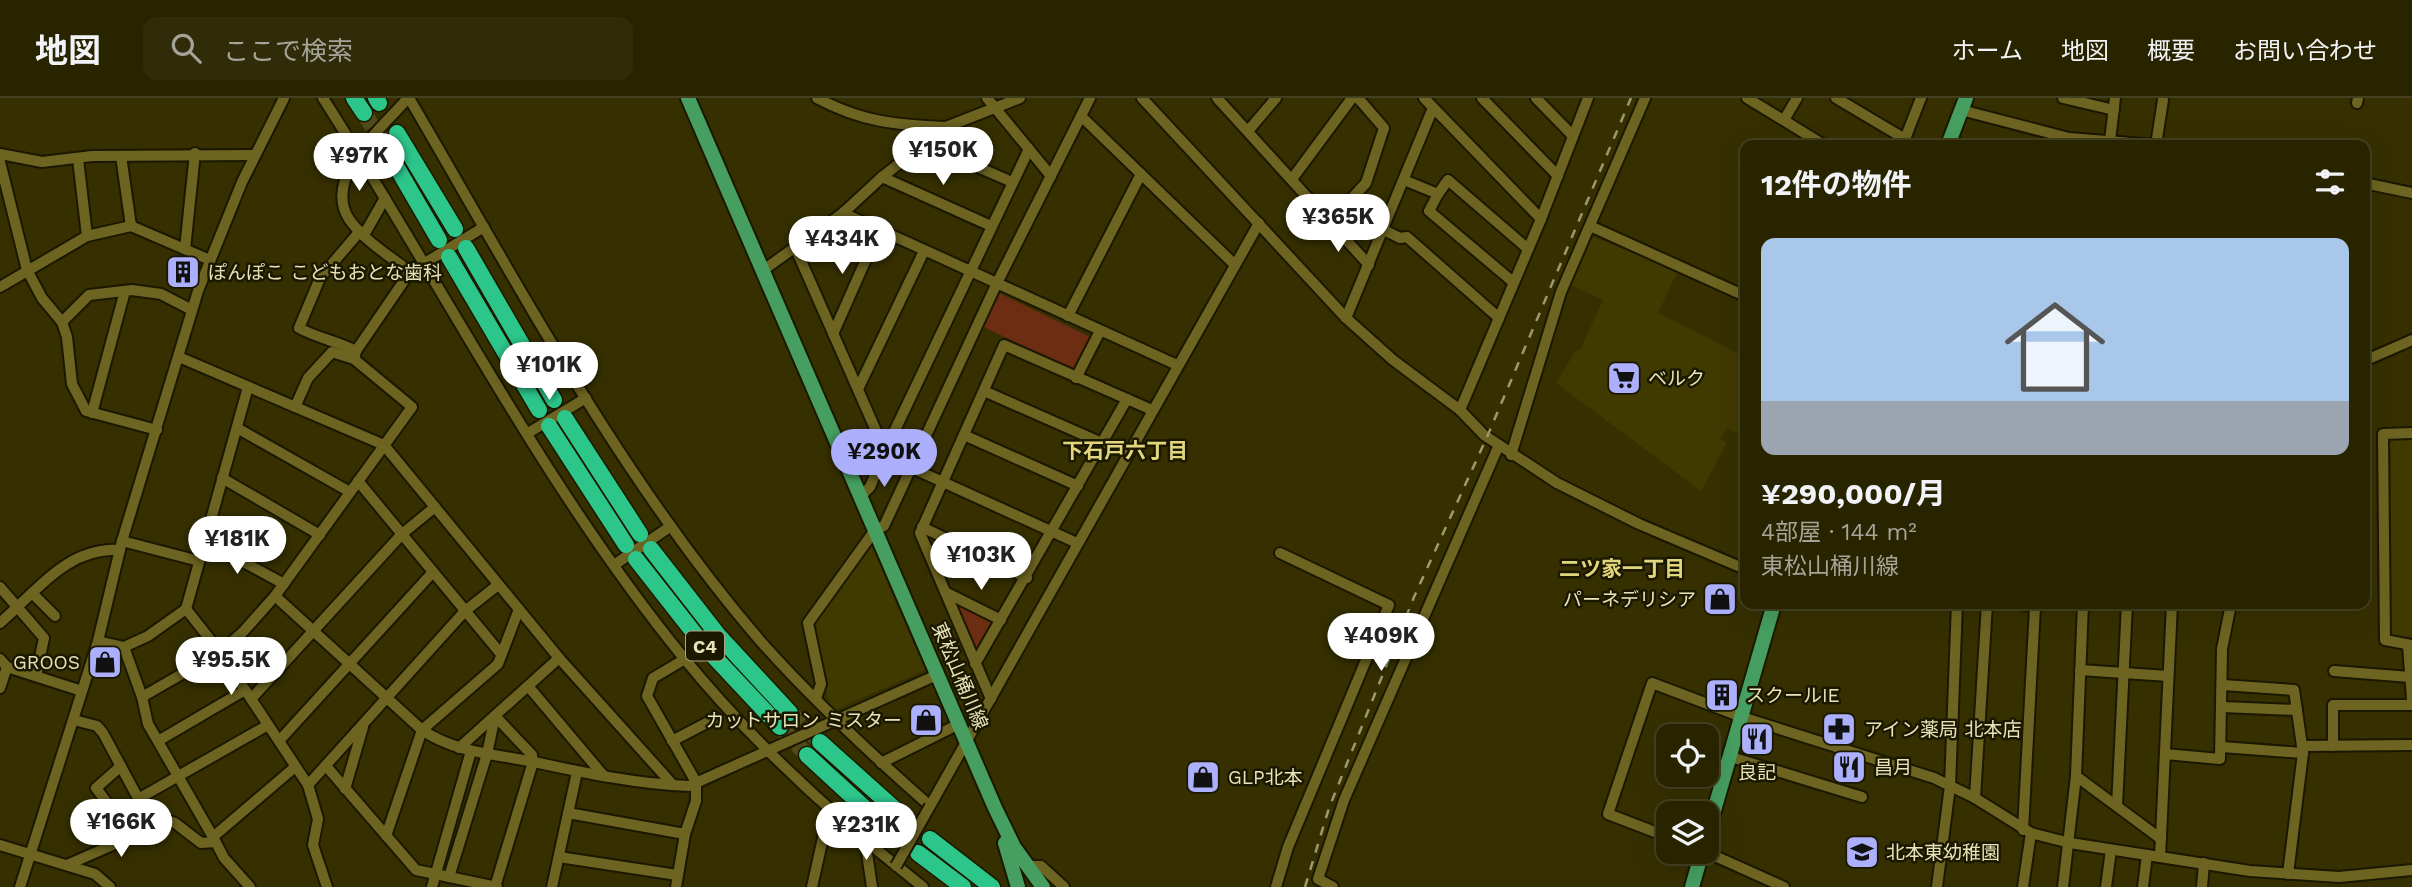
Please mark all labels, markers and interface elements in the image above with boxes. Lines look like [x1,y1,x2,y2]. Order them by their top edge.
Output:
search box [143,17,633,80]
icon: search [167,29,205,67]
text: 地図 [35,31,101,70]
text: ここで検索 [223,36,353,66]
text: ホーム [1952,37,2023,65]
text: 地図 [2061,37,2109,65]
text: 概要 [2147,37,2195,65]
text: お問い合わせ [2233,37,2377,65]
pin: ¥150K [894,127,992,187]
pin: ¥97K [318,134,400,193]
text: ¥150K [908,136,978,163]
text: ¥97K [330,142,388,169]
icon: filters [2311,163,2349,201]
text: 12件の物件 [1761,167,1912,202]
pin: ¥365K [1289,194,1387,254]
text: ¥365K [1302,203,1374,230]
pin: ¥434K [793,216,891,276]
text: ¥434K [805,225,879,252]
building icon: ぽんぽこ こどもおとな歯科 [164,253,202,291]
place label: ぽんぽこ こどもおとな歯科 [208,261,442,284]
icon: home [1992,284,2118,410]
pin: ¥101K [500,342,598,402]
text: ¥101K [516,351,582,378]
supermarket icon: ベルク [1605,359,1643,397]
place label: ベルク [1648,367,1705,390]
pin: ¥290K [835,430,933,489]
text: ¥290K [847,438,921,465]
district label: 下石戸六丁目 [1062,438,1188,463]
text: ¥290,000/月 [1761,476,1946,511]
pin: ¥181K [188,517,286,576]
text: 4部屋 · 144 m² [1761,519,1917,546]
text: ¥181K [204,525,270,552]
pin: ¥103K [932,532,1030,592]
text: ¥103K [946,541,1016,568]
text: 東松山桶川線 [1761,553,1899,580]
district label: 二ツ家一丁目 [1559,556,1685,581]
shop icon: パーネデリシア [1701,580,1739,618]
place label: パーネデリシア [1563,588,1696,611]
pin: ¥409K [1332,614,1430,673]
street label: 東松山桶川線 [927,619,993,733]
text: ¥409K [1343,622,1419,649]
road number: C4 [686,632,724,660]
pin: ¥95.5K [174,638,288,697]
shop icon: GROOS [86,643,124,681]
text: ¥95.5K [192,646,270,673]
place label: GROOS [13,651,80,674]
building icon: スクールIE [1703,676,1741,714]
place label: スクールIE [1746,684,1840,707]
shop icon: カットサロン ミスター [907,701,945,739]
place label: カットサロン ミスター [706,709,902,732]
pharmacy icon: アイン薬局 北本店 [1820,710,1858,748]
place label: アイン薬局 北本店 [1864,718,2022,741]
restaurant icon: 良記 [1738,720,1776,758]
map controls [1656,724,1719,864]
button: locate [1656,724,1719,787]
restaurant icon: 昌月 [1830,748,1868,786]
place label: 昌月 [1874,756,1912,779]
shop icon: GLP北本 [1184,758,1222,796]
place label: 良記 [1738,761,1776,784]
place label: GLP北本 [1228,766,1303,789]
pin: ¥166K [72,800,170,859]
button: layers [1656,801,1719,864]
pin: ¥231K [817,802,915,862]
text: ¥166K [86,808,156,835]
text: ¥231K [832,811,900,838]
school or university icon: 北本東幼稚園 [1843,833,1881,871]
place label: 北本東幼稚園 [1886,841,2000,864]

